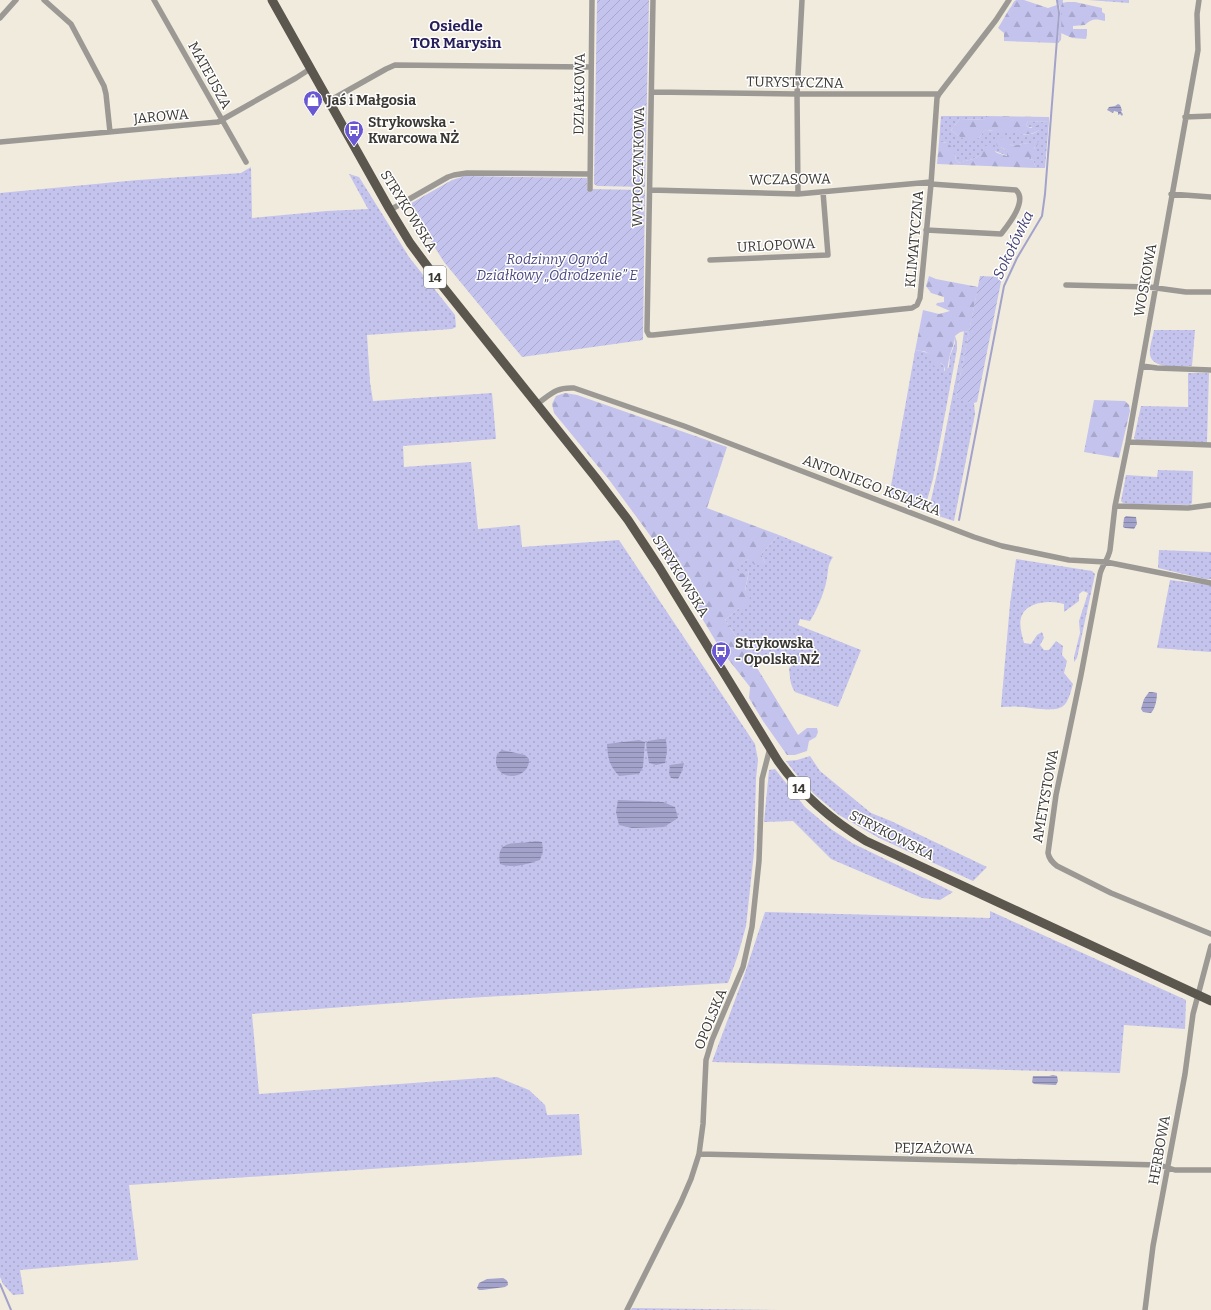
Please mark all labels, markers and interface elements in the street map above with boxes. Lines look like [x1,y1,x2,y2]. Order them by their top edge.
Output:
district label: Osiedle TOR Marysin [411,17,502,52]
street label: MATEUSZA [184,39,235,112]
street label: DZIAŁKOWA [570,53,589,135]
street label: TURYSTYCZNA [746,73,844,92]
shop icon: Jaś i Małgosia [302,89,324,117]
place label: Jaś i Małgosia [326,92,416,109]
street label: JAROWA [132,106,189,127]
street label: WYPOCZYNKOWA [629,107,648,227]
place label: Strykowska - Kwarcowa NŻ [368,114,459,147]
bus stop icon: Strykowska - Kwarcowa NŻ [343,119,365,147]
street label: STRYKOWSKA [377,167,441,255]
street label: WCZASOWA [749,170,831,189]
street label: KLIMATYCZNA [902,190,927,288]
water label: Sokołówka [989,208,1037,282]
street label: URLOPOWA [737,235,816,256]
street label: WOSKOWA [1131,242,1160,318]
park label: Rodzinny Ogród Działkowy „Odrodzenie” E [476,251,638,284]
road number: 14 [424,266,446,288]
street label: ANTONIEGO KSIĄŻKA [800,451,943,520]
street label: STRYKOWSKA [649,532,713,620]
place label: Strykowska - Opolska NŻ [735,635,820,668]
bus stop icon: Strykowska - Opolska NŻ [710,640,732,668]
street label: AMETYSTOWA [1029,748,1062,844]
road number: 14 [788,777,810,799]
street label: STRYKOWSKA [846,807,937,864]
street label: OPOLSKA [691,986,730,1052]
street label: HERBOWA [1145,1114,1174,1186]
street label: PEJZAŻOWA [894,1139,974,1158]

